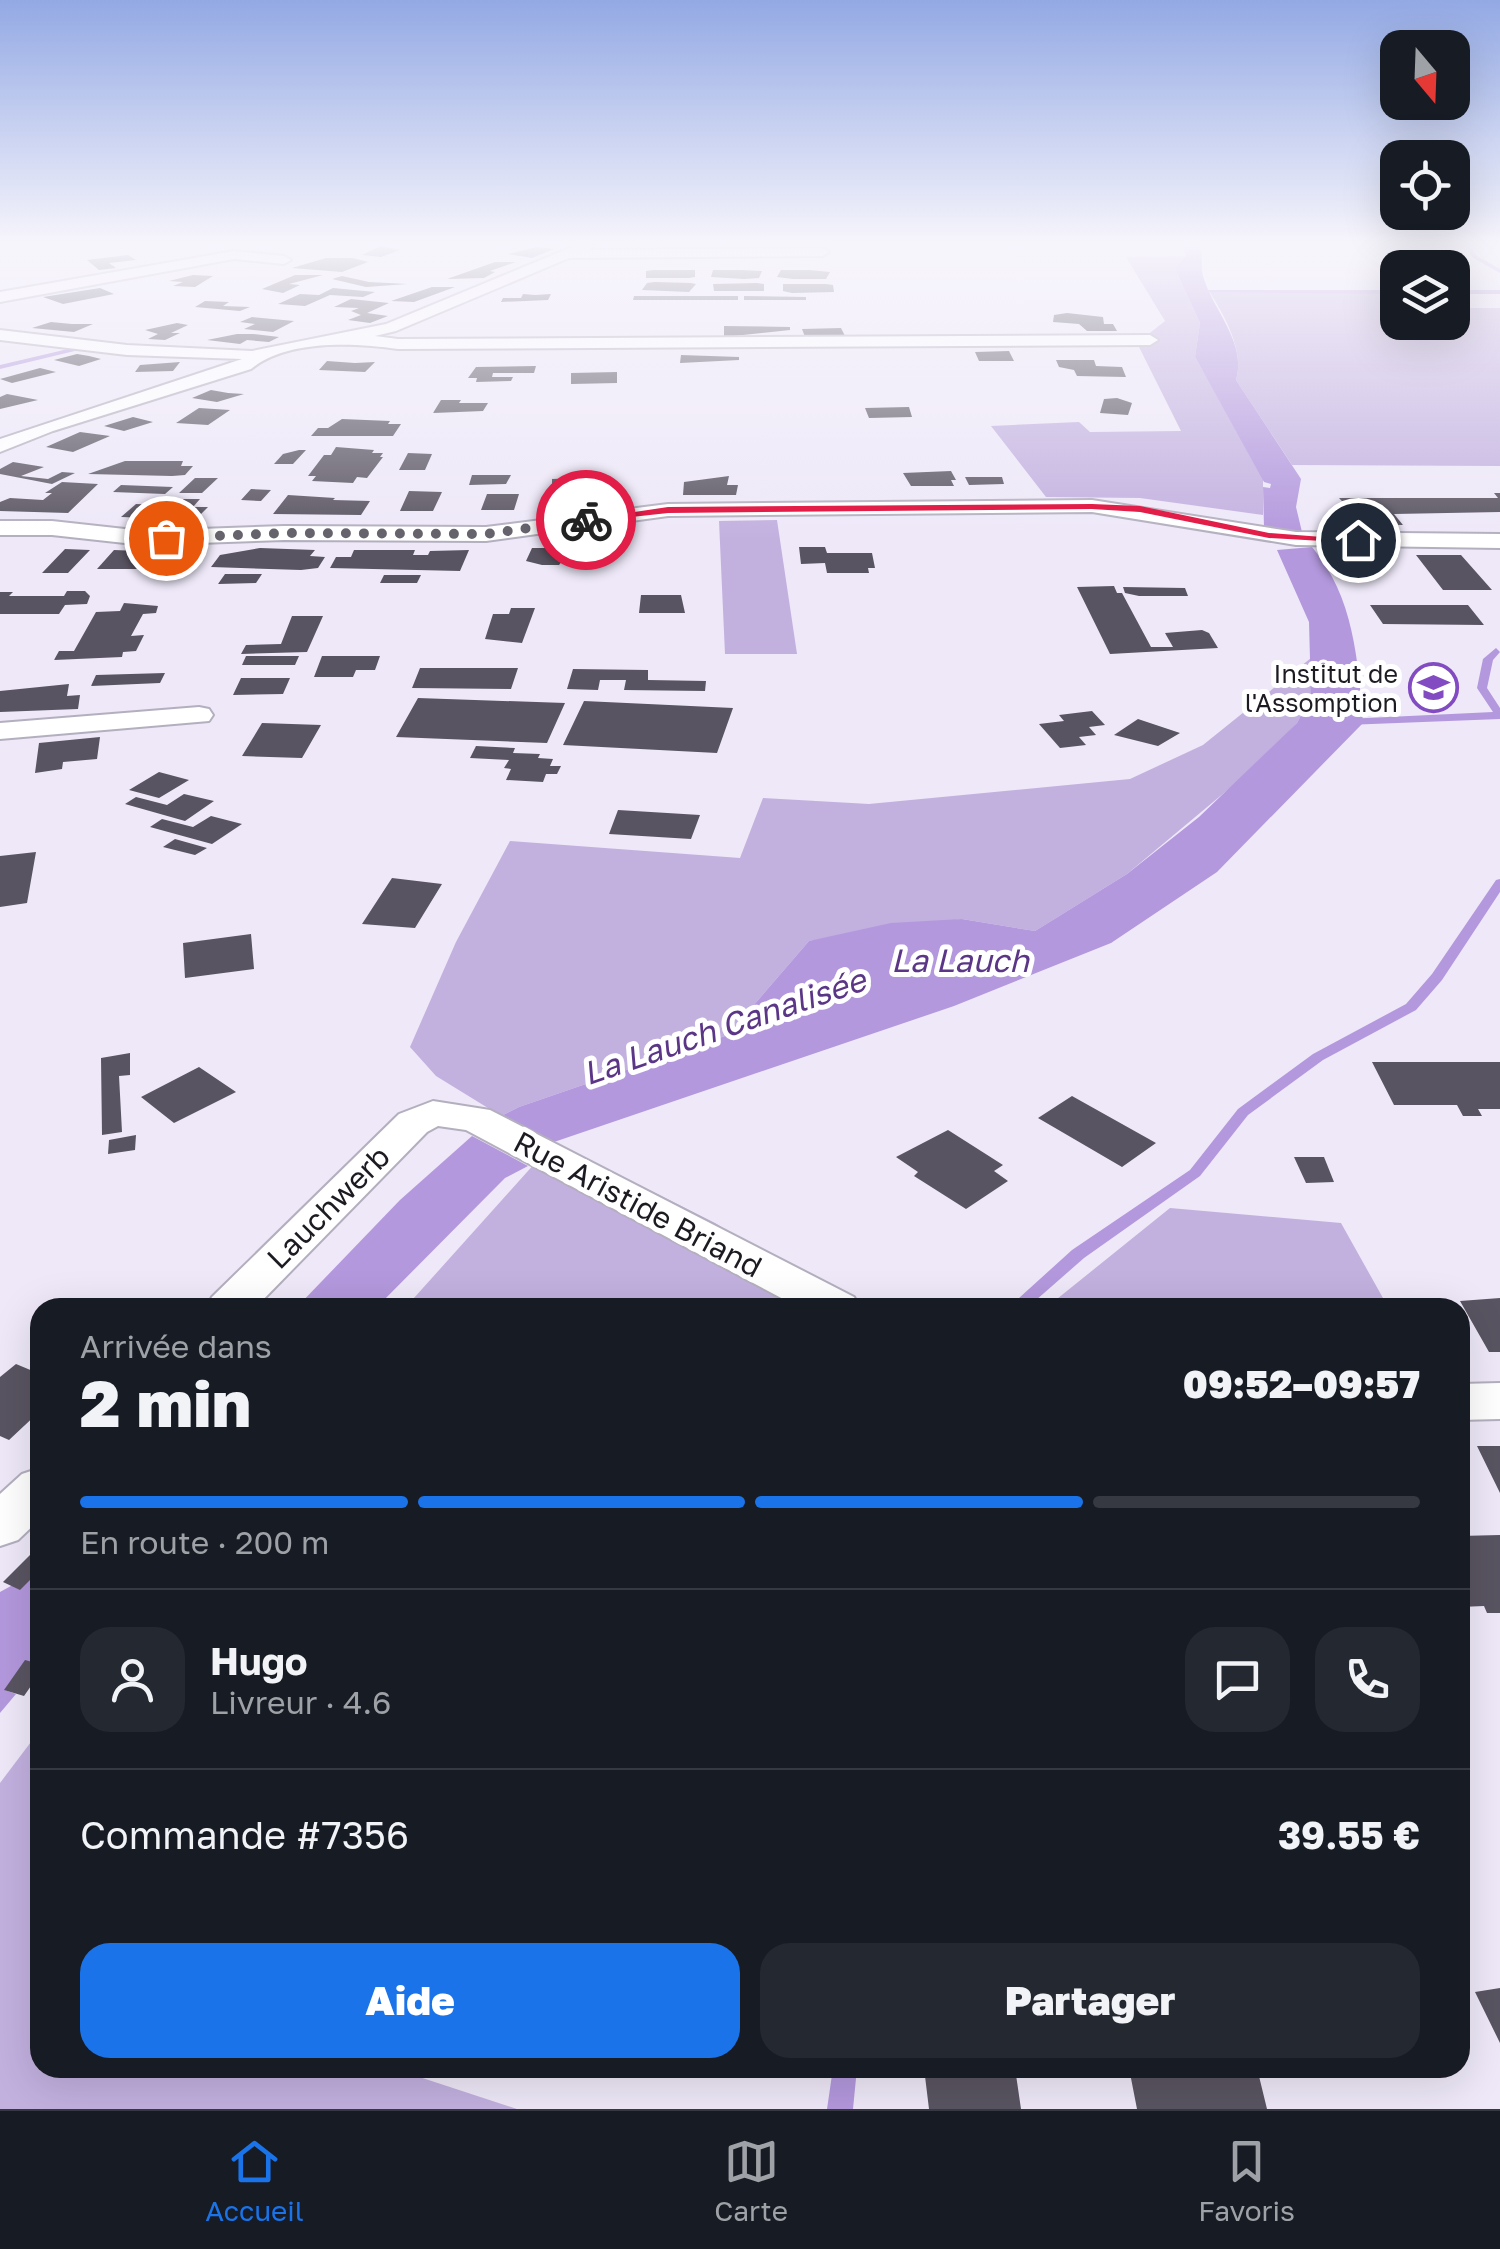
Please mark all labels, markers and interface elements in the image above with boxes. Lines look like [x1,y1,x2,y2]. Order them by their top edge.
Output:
north arrow [1380,30,1470,120]
map controls [1380,30,1470,340]
button: locate [1380,140,1470,230]
button: layers [1380,250,1470,340]
courier [536,470,636,570]
icon: bike [559,493,614,548]
pin [124,496,209,581]
pin [1316,498,1401,583]
icon: bag [139,511,194,566]
icon: home [1331,513,1386,568]
place label: Institut de l'Assomption [1245,658,1398,718]
school or university icon: Institut de l'Assomption [1407,661,1459,713]
water label: La Lauch [891,941,1030,979]
water label: La Lauch Canalisée [578,959,873,1092]
street label: Rue Aristide Briand [508,1123,768,1285]
street label: Lauchwerb [259,1138,397,1276]
text: Arrivée dans [80,1327,272,1365]
text: 09:52–09:57 [1183,1361,1420,1406]
text: 2 min [80,1363,251,1441]
text: En route · 200 m [80,1523,329,1561]
button: person [80,1627,185,1732]
button: chat [1185,1627,1290,1732]
button: phone [1315,1627,1420,1732]
text: Hugo [210,1638,308,1683]
text: Livreur · 4.6 [210,1683,391,1721]
text: Commande #7356 [80,1812,409,1857]
text: 39.55 € [1278,1812,1420,1857]
button: Aide [80,1943,740,2058]
button: Partager [760,1943,1420,2058]
tab: Accueil [205,2134,304,2227]
tab: Carte [714,2134,788,2227]
tab: Favoris [1198,2134,1295,2227]

